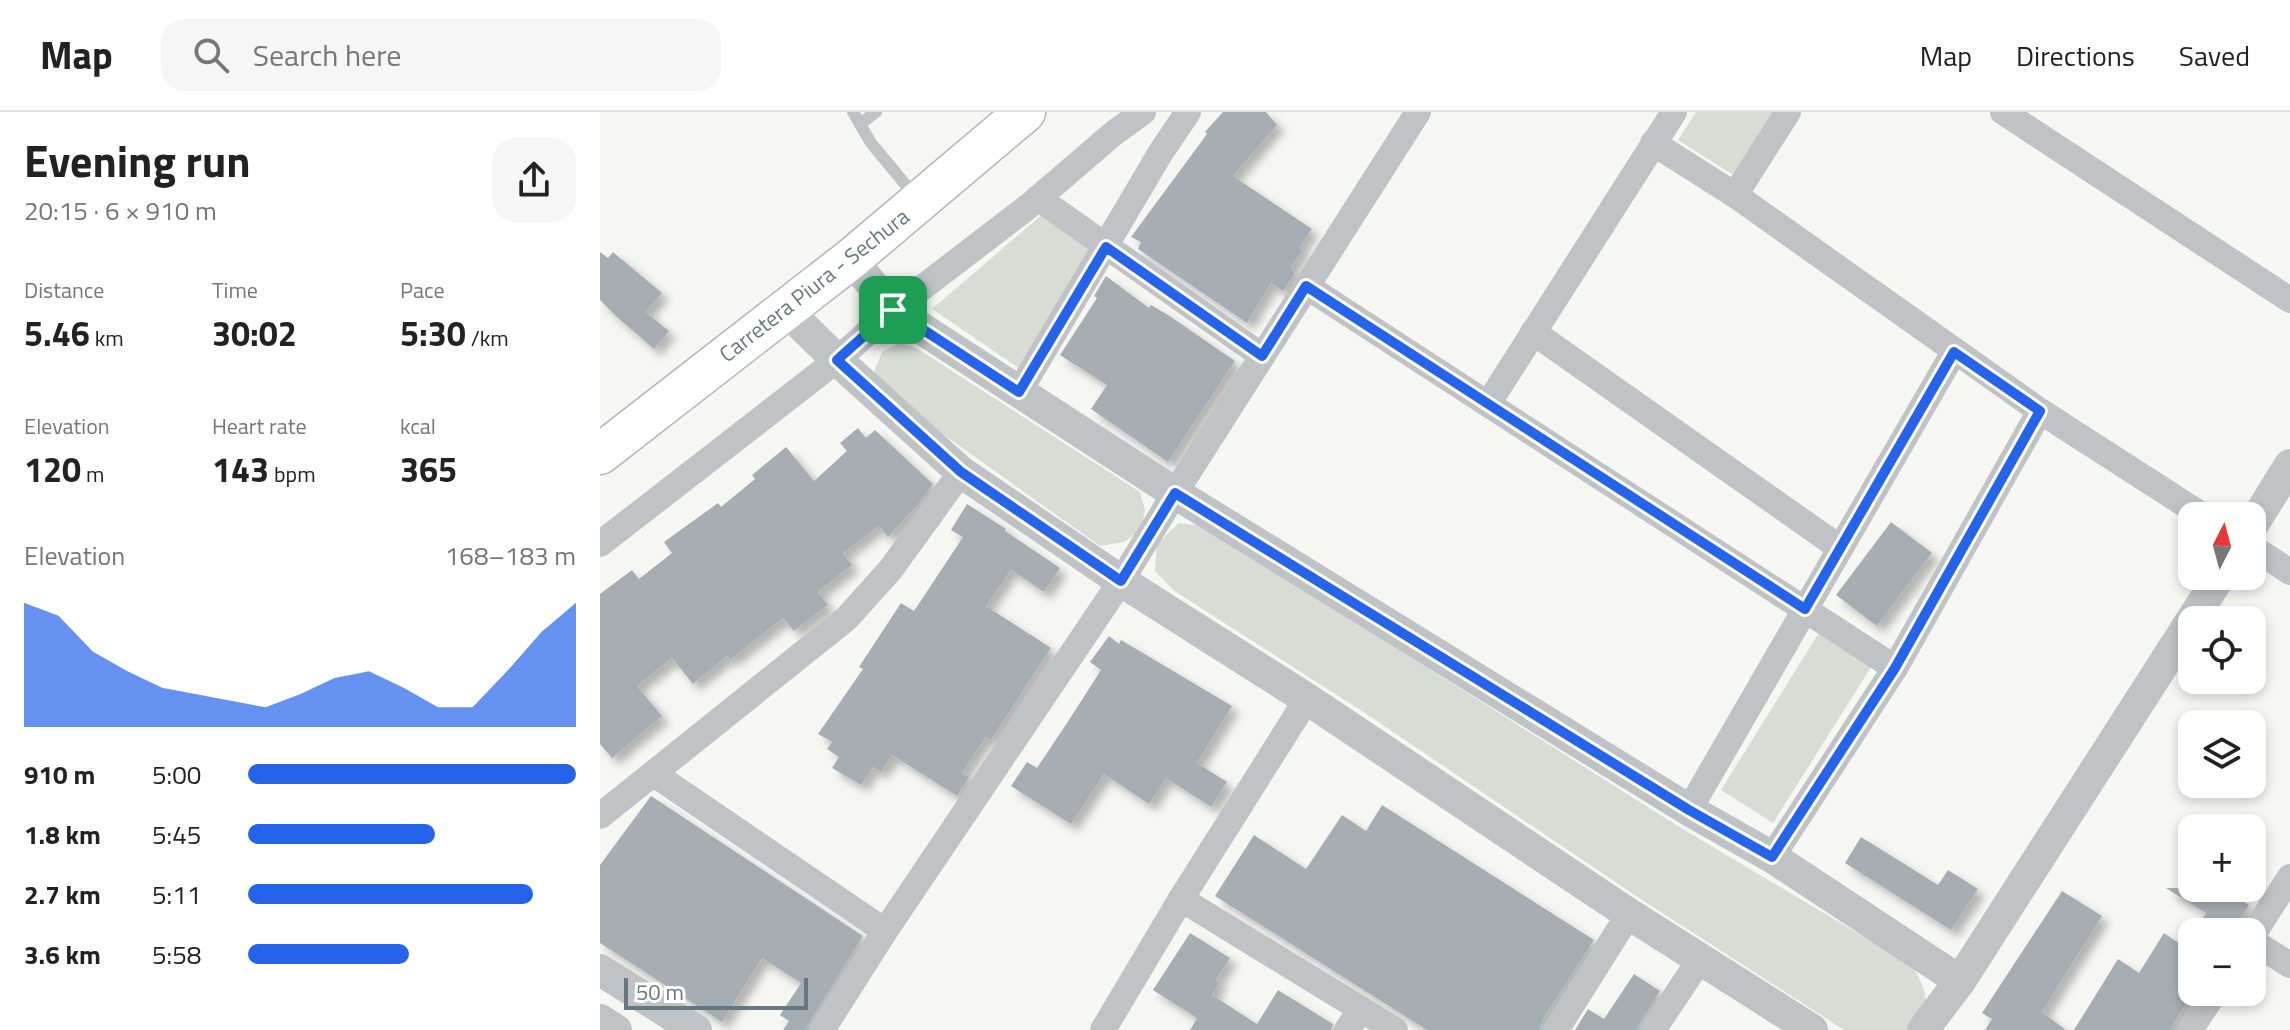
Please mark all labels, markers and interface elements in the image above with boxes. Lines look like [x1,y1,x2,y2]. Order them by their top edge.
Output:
search box [161,19,721,91]
text: Map [40,26,113,84]
text: Search here [253,32,402,78]
icon: search [189,33,233,77]
text: Map [1920,34,1972,77]
text: Directions [2016,34,2135,77]
text: Saved [2179,34,2250,77]
text: Evening run [24,127,251,194]
button: share [492,138,576,222]
text: 20:15 · 6 × 910 m [24,191,217,230]
street label: Carretera Piura - Sechura [711,200,917,370]
text: Distance [24,273,104,307]
text: Time [212,273,258,307]
text: Pace [400,273,445,307]
pin [859,276,927,344]
icon: arrive [871,288,915,332]
text: 5.46 [24,307,90,359]
text: 30:02 [212,307,297,359]
text: 5:30 [400,307,466,359]
text: km [90,321,124,355]
text: /km [466,321,509,355]
text: Elevation [24,409,110,443]
text: Heart rate [212,409,307,443]
text: kcal [400,409,436,443]
text: 120 [24,443,81,495]
text: 143 [212,443,269,495]
text: 365 [400,443,457,495]
text: m [81,457,104,491]
text: bpm [269,457,316,491]
north arrow [2178,502,2266,590]
map controls [2178,502,2266,1006]
text: Elevation [24,536,125,575]
text: 168–183 m [445,536,576,575]
button: locate [2178,606,2266,694]
button: layers [2178,710,2266,798]
text: 910 m [24,755,95,794]
text: 5:00 [152,755,201,794]
button: + [2178,814,2266,902]
text: 1.8 km [24,815,101,854]
text: 5:45 [152,815,201,854]
text: 2.7 km [24,875,101,914]
text: 5:11 [152,875,201,914]
button: − [2178,918,2266,1006]
text: 3.6 km [24,935,101,974]
text: 5:58 [152,935,201,974]
scale bar [624,974,808,1010]
text: 50 m [636,975,684,1009]

